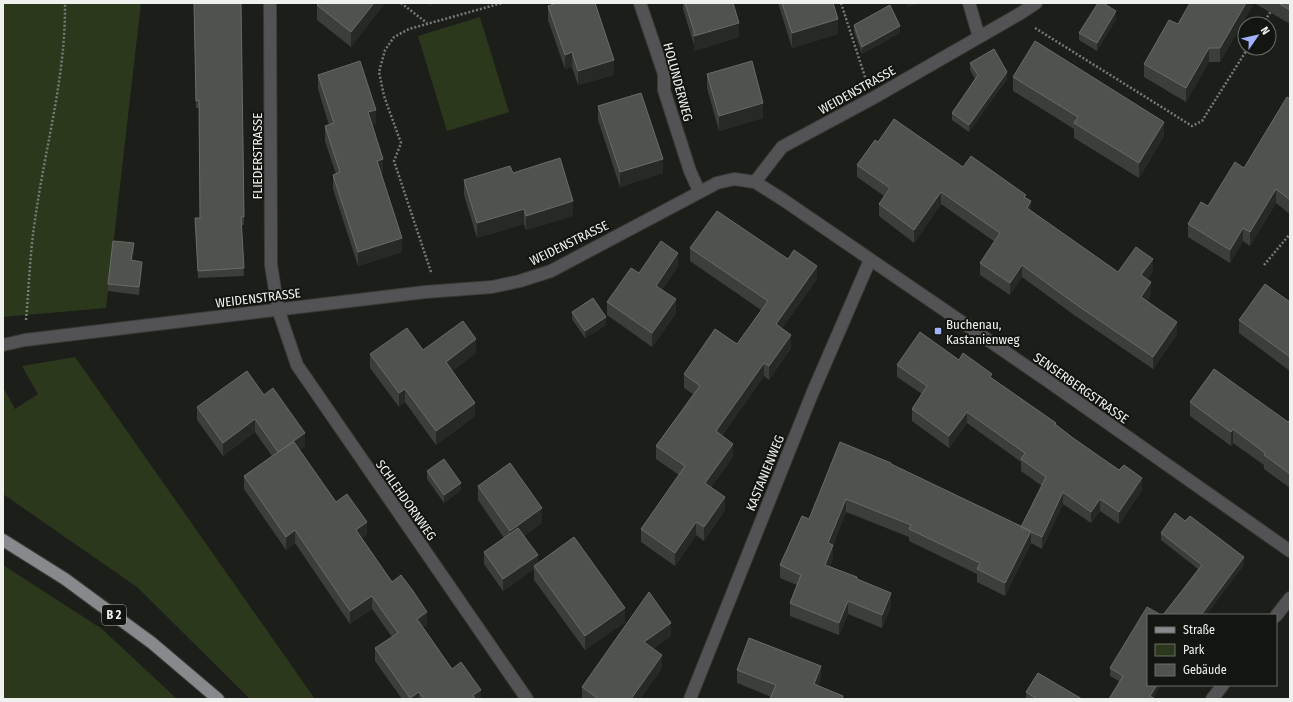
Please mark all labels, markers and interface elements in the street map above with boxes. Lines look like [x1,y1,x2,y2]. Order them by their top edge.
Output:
north arrow [1237,16,1277,56]
text: N [1258,24,1272,37]
street label: HOLUNDERWEG [660,41,696,123]
street label: WEIDENSTRASSE [816,63,898,117]
street label: FLIEDERSTRASSE [250,113,265,199]
street label: WEIDENSTRASSE [527,217,611,269]
street label: WEIDENSTRASSE [215,285,301,311]
place label: Buchenau, Kastanienweg [946,317,1020,347]
marker: Buchenau, Kastanienweg [933,326,943,336]
street label: SENSERBERGSTRASSE [1031,350,1131,426]
street label: KASTANIENWEG [743,433,787,513]
street label: SCHLEHDORNWEG [373,457,439,543]
road number: B 2 [102,605,126,625]
legend [1147,614,1277,686]
text: Straße [1183,623,1215,637]
text: Park [1183,643,1205,657]
text: Gebäude [1183,663,1227,677]

